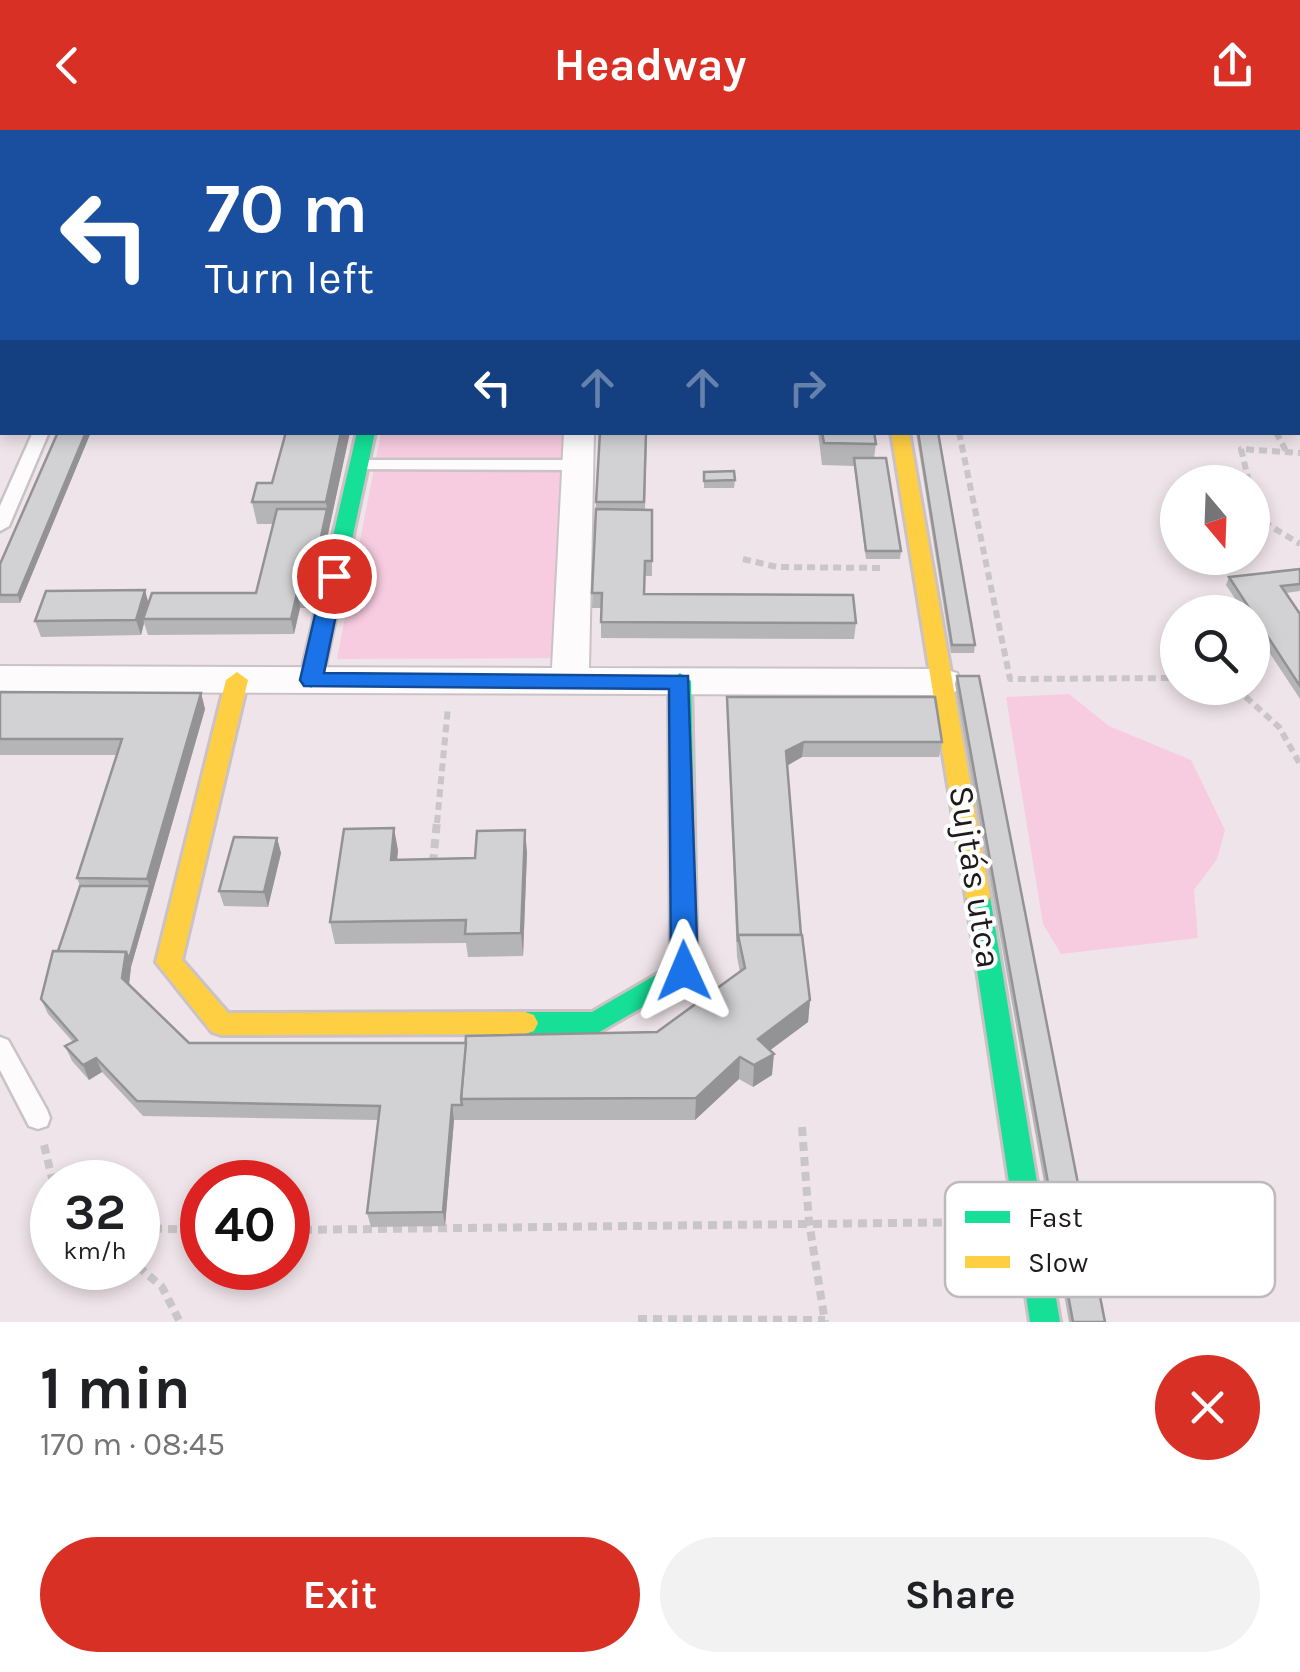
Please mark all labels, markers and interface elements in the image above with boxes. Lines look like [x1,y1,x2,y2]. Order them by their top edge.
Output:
icon: back [40,38,95,93]
icon: share [1205,38,1260,93]
text: Headway [554,39,746,91]
text: 70 m [205,168,368,250]
icon: left [40,170,170,300]
text: Turn left [205,252,374,304]
icon: left [465,360,520,415]
icon: ahead [570,360,625,415]
icon: ahead [675,360,730,415]
icon: right [780,360,835,415]
north arrow [1160,465,1270,575]
map controls [1160,465,1270,705]
pin [292,534,377,619]
icon: arrive [307,549,362,604]
button: search [1160,595,1270,705]
street label: Sujtás utca [940,783,1010,971]
position arrow [632,919,736,1023]
speed limit sign: 40 [180,1160,310,1290]
legend [945,1182,1275,1297]
text: 32 [64,1183,126,1242]
text: Fast [1028,1201,1083,1234]
text: km/h [63,1236,127,1265]
text: Slow [1028,1246,1088,1279]
text: 1 min [40,1353,191,1423]
button: close [1155,1355,1260,1460]
text: 170 m · 08:45 [40,1426,225,1463]
button: Exit [40,1537,640,1652]
button: Share [660,1537,1260,1652]

